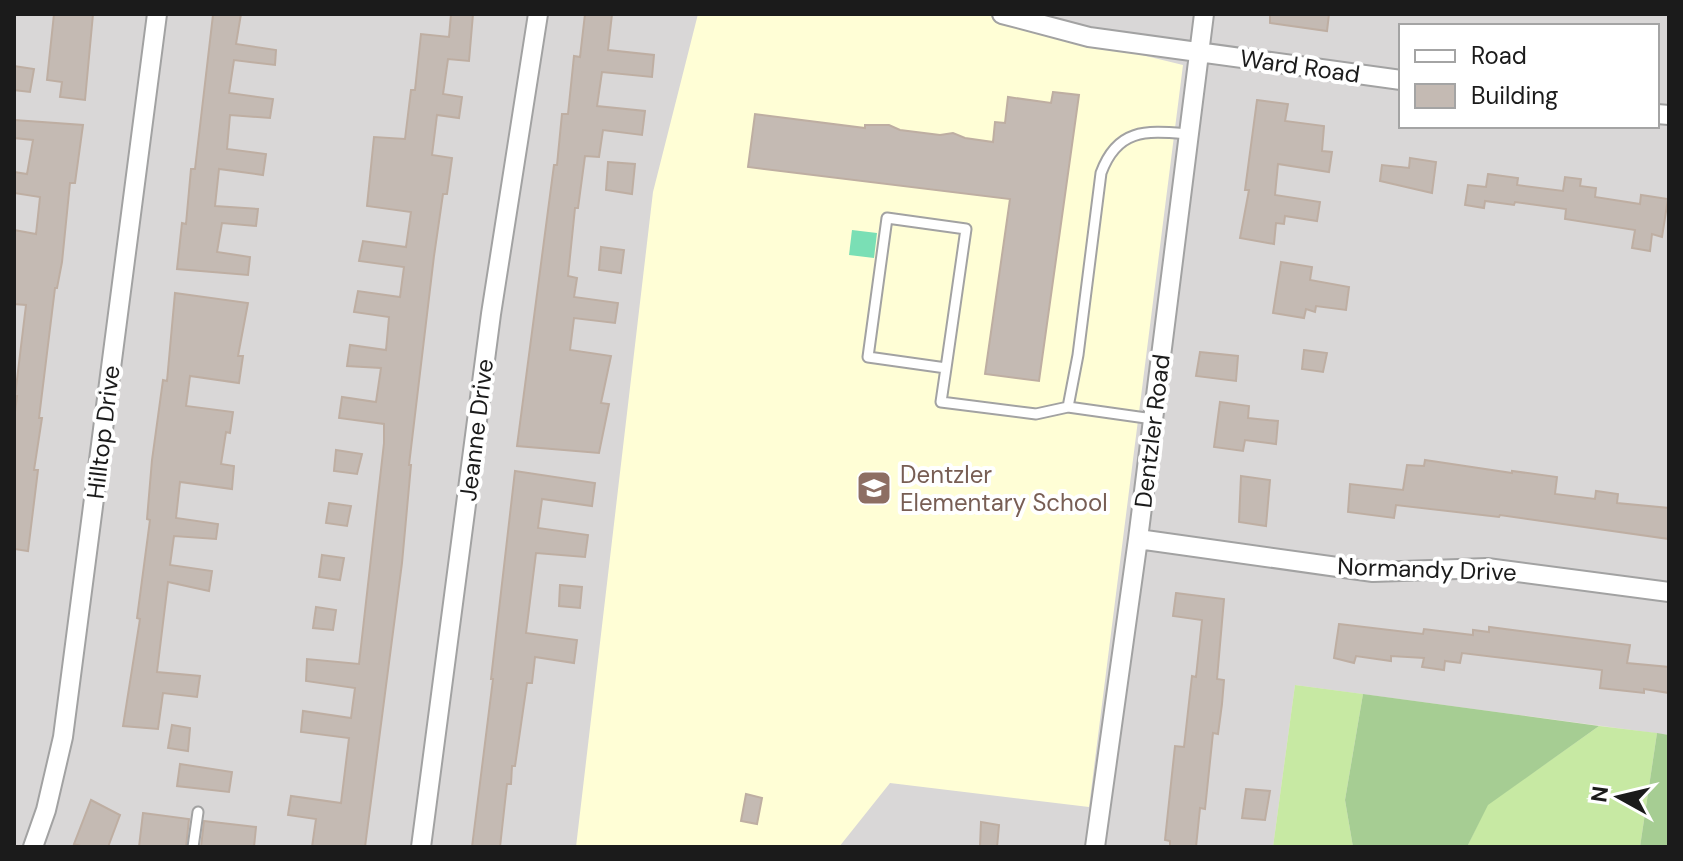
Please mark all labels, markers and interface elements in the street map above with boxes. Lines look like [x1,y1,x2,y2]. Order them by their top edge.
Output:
legend [1399,24,1659,128]
text: Road [1471,40,1527,71]
street label: Ward Road [1238,42,1362,90]
text: Building [1471,80,1558,111]
street label: Dentzler Road [1127,352,1177,510]
street label: Jeanne Drive [452,357,500,503]
street label: Hilltop Drive [79,363,127,501]
place label: Dentzler Elementary School [900,459,1108,518]
school or university icon: Dentzler Elementary School [855,469,893,507]
street label: Normandy Drive [1337,550,1517,588]
north arrow [1579,757,1659,837]
text: N [1584,784,1615,804]

